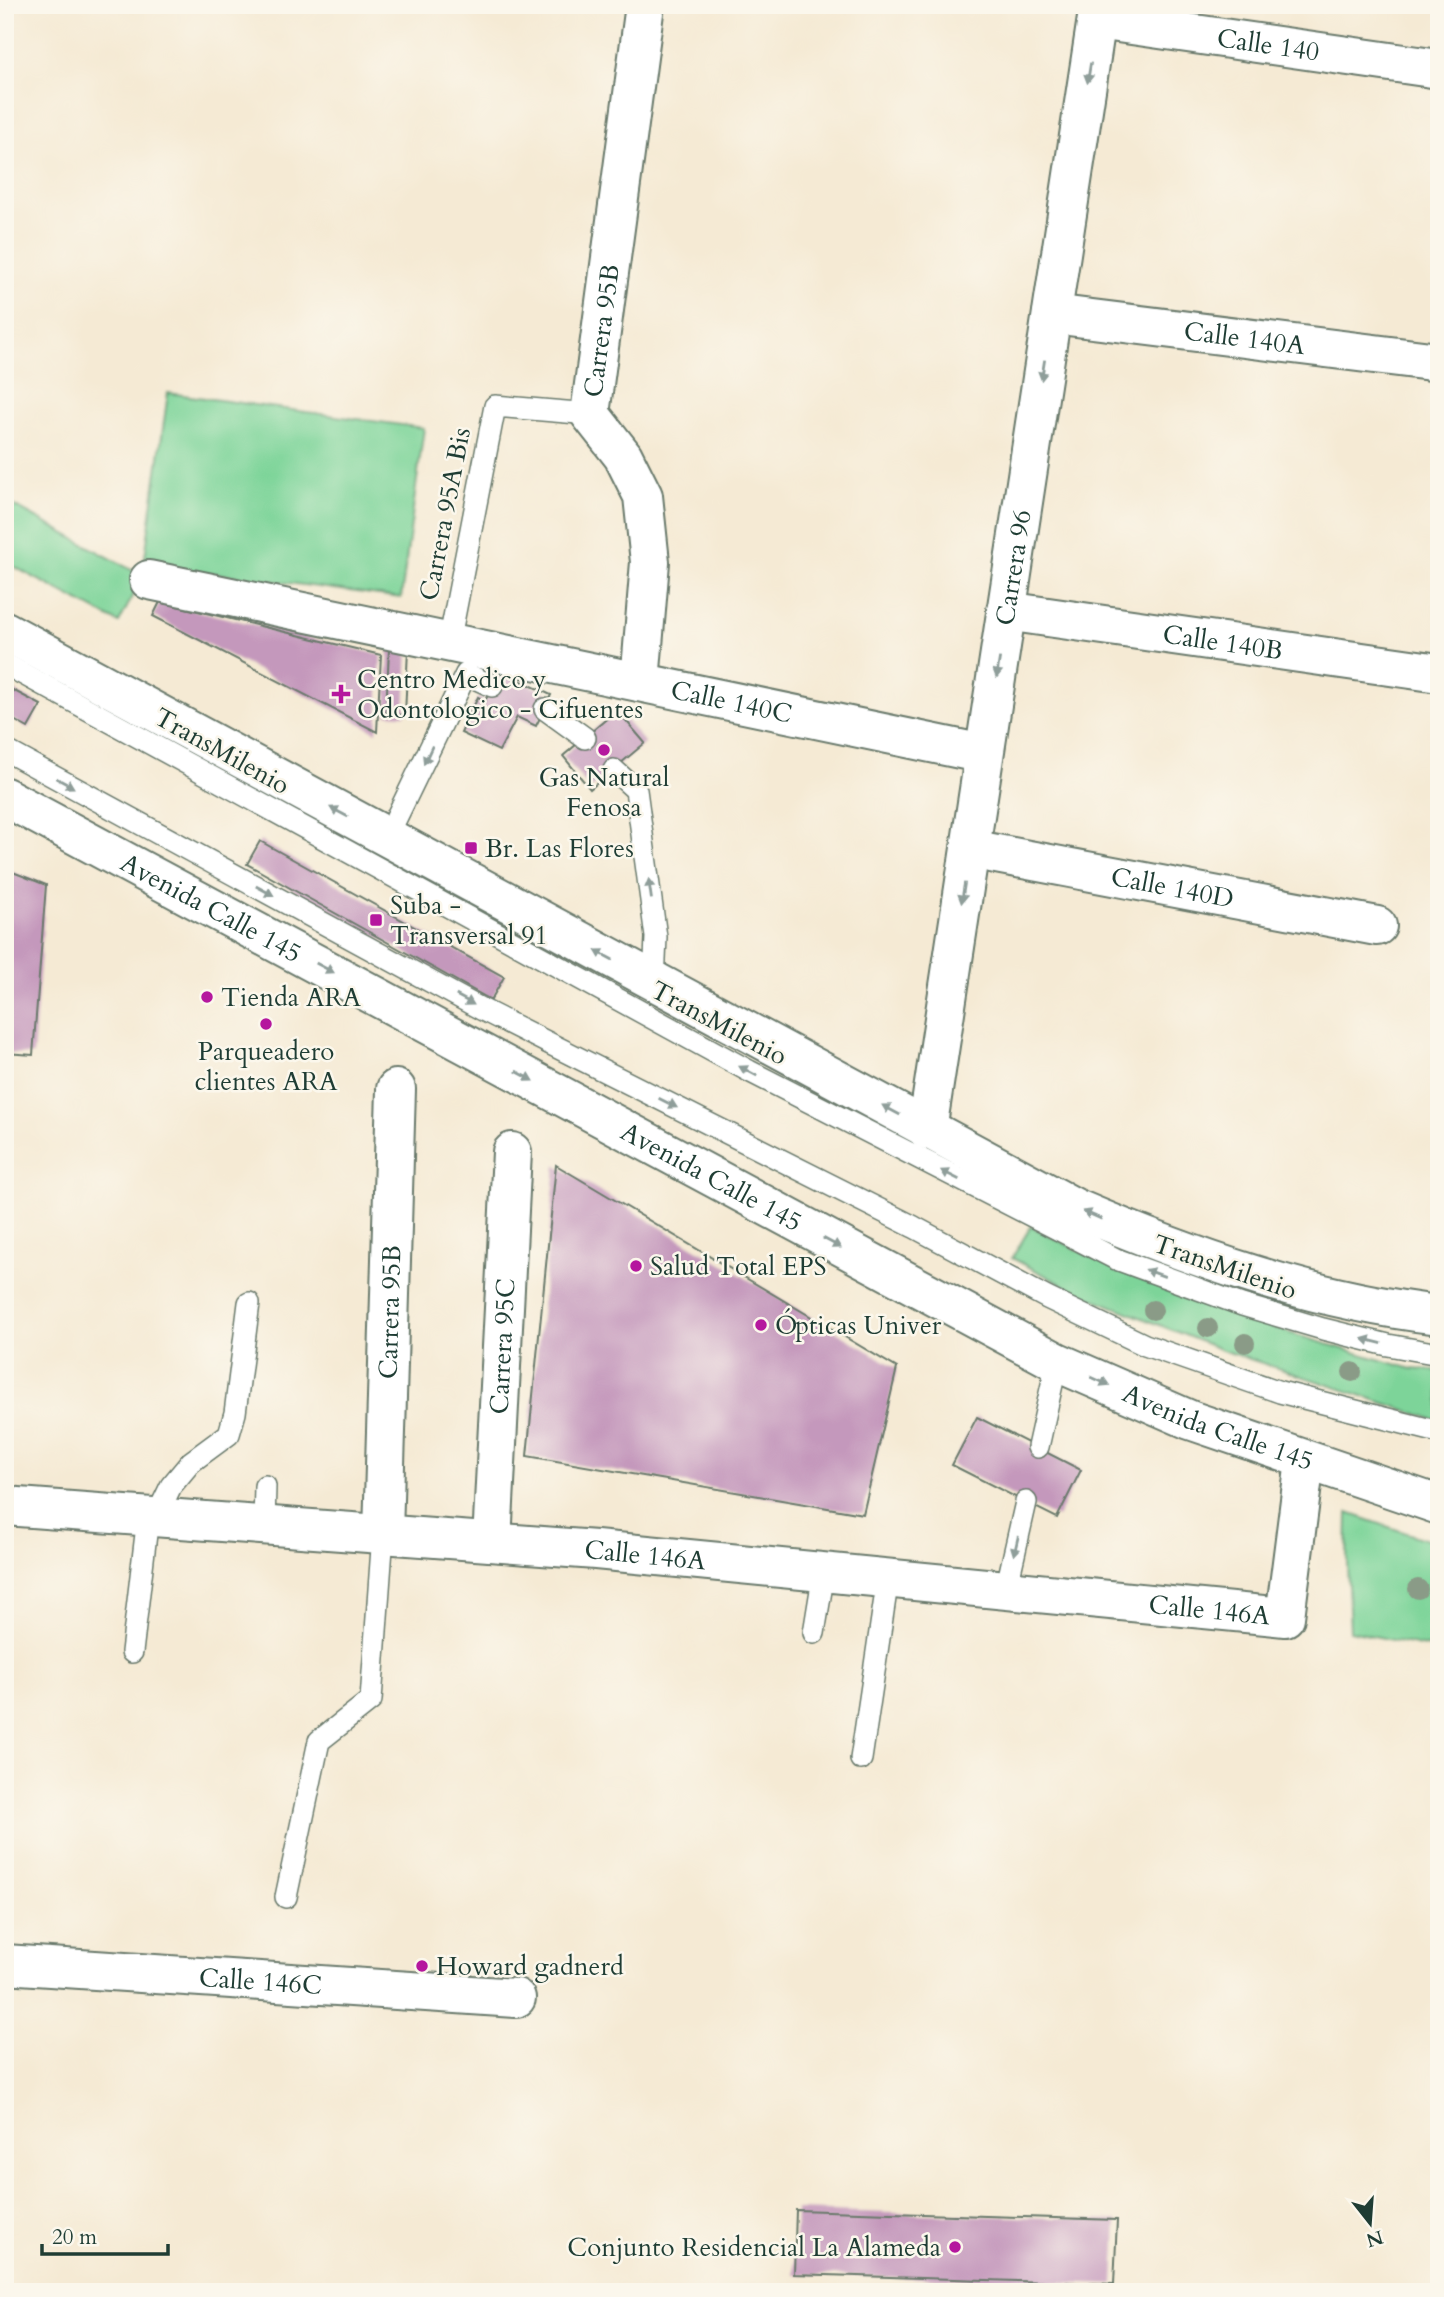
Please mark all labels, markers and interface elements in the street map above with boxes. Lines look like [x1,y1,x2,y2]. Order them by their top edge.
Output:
street label: Calle 140 [1215,20,1322,69]
one-way arrow [1083,62,1094,84]
street label: Carrera 95B [575,262,627,399]
street label: Calle 140A [1182,313,1308,363]
one-way arrow [1037,359,1048,381]
street label: Carrera 95A Bis [411,425,479,603]
street label: Carrera 96 [987,507,1039,628]
street label: Calle 140B [1160,616,1285,668]
one-way arrow [992,657,1003,679]
place label: Centro Medico y Odontologico - Cifuentes [357,662,643,727]
street label: Calle 140C [668,672,795,731]
marker: Centro Medico y Odontologico - Cifuentes [331,684,351,704]
street label: TransMilenio [148,699,296,803]
marker: Gas Natural Fenosa [596,742,612,758]
one-way arrow [423,744,434,765]
place label: Gas Natural Fenosa [539,760,670,825]
one-way arrow [55,777,75,789]
one-way arrow [330,806,349,818]
place label: Br. Las Flores [485,831,634,866]
marker: Br. Las Flores [463,840,479,856]
street label: Avenida Calle 145 [114,845,308,971]
street label: Calle 140D [1108,859,1237,916]
one-way arrow [644,878,655,900]
one-way arrow [957,882,968,904]
one-way arrow [255,886,275,897]
place label: Suba - Transversal 91 [390,888,548,953]
marker: Suba - Transversal 91 [368,912,384,928]
one-way arrow [594,949,614,961]
one-way arrow [315,962,334,974]
street label: TransMilenio [645,972,793,1074]
place label: Tienda ARA [221,980,362,1015]
marker: Tienda ARA [199,989,215,1005]
one-way arrow [455,994,475,1006]
marker: Parqueadero clientes ARA [258,1016,274,1032]
place label: Parqueadero clientes ARA [194,1034,338,1099]
one-way arrow [738,1065,758,1076]
one-way arrow [515,1070,535,1081]
one-way arrow [658,1098,678,1109]
one-way arrow [881,1104,900,1116]
street label: Avenida Calle 145 [615,1114,808,1239]
one-way arrow [940,1169,960,1180]
one-way arrow [1082,1209,1102,1221]
street label: TransMilenio [1149,1226,1301,1308]
one-way arrow [823,1237,842,1249]
street label: Carrera 95B [370,1245,409,1380]
place label: Salud Total EPS [650,1249,827,1284]
marker: Salud Total EPS [628,1258,644,1274]
one-way arrow [1144,1268,1165,1279]
street label: Carrera 95C [481,1277,523,1415]
place label: Ópticas Univer [775,1308,942,1343]
marker: Ópticas Univer [753,1317,769,1333]
one-way arrow [1361,1335,1383,1346]
one-way arrow [1090,1375,1110,1387]
street label: Avenida Calle 145 [1117,1375,1318,1478]
street label: Calle 146A [583,1532,708,1578]
one-way arrow [1010,1535,1021,1557]
street label: Calle 146A [1147,1586,1272,1633]
place label: Howard gadnerd [436,1949,624,1984]
marker: Howard gadnerd [414,1958,430,1974]
street label: Calle 146C [198,1959,323,2003]
north arrow [1336,2188,1406,2258]
scale bar [42,2213,168,2257]
text: 20 m [52,2223,97,2252]
text: N [1363,2223,1386,2253]
place label: Conjunto Residencial La Alameda [567,2230,941,2265]
marker: Conjunto Residencial La Alameda [947,2239,963,2255]

